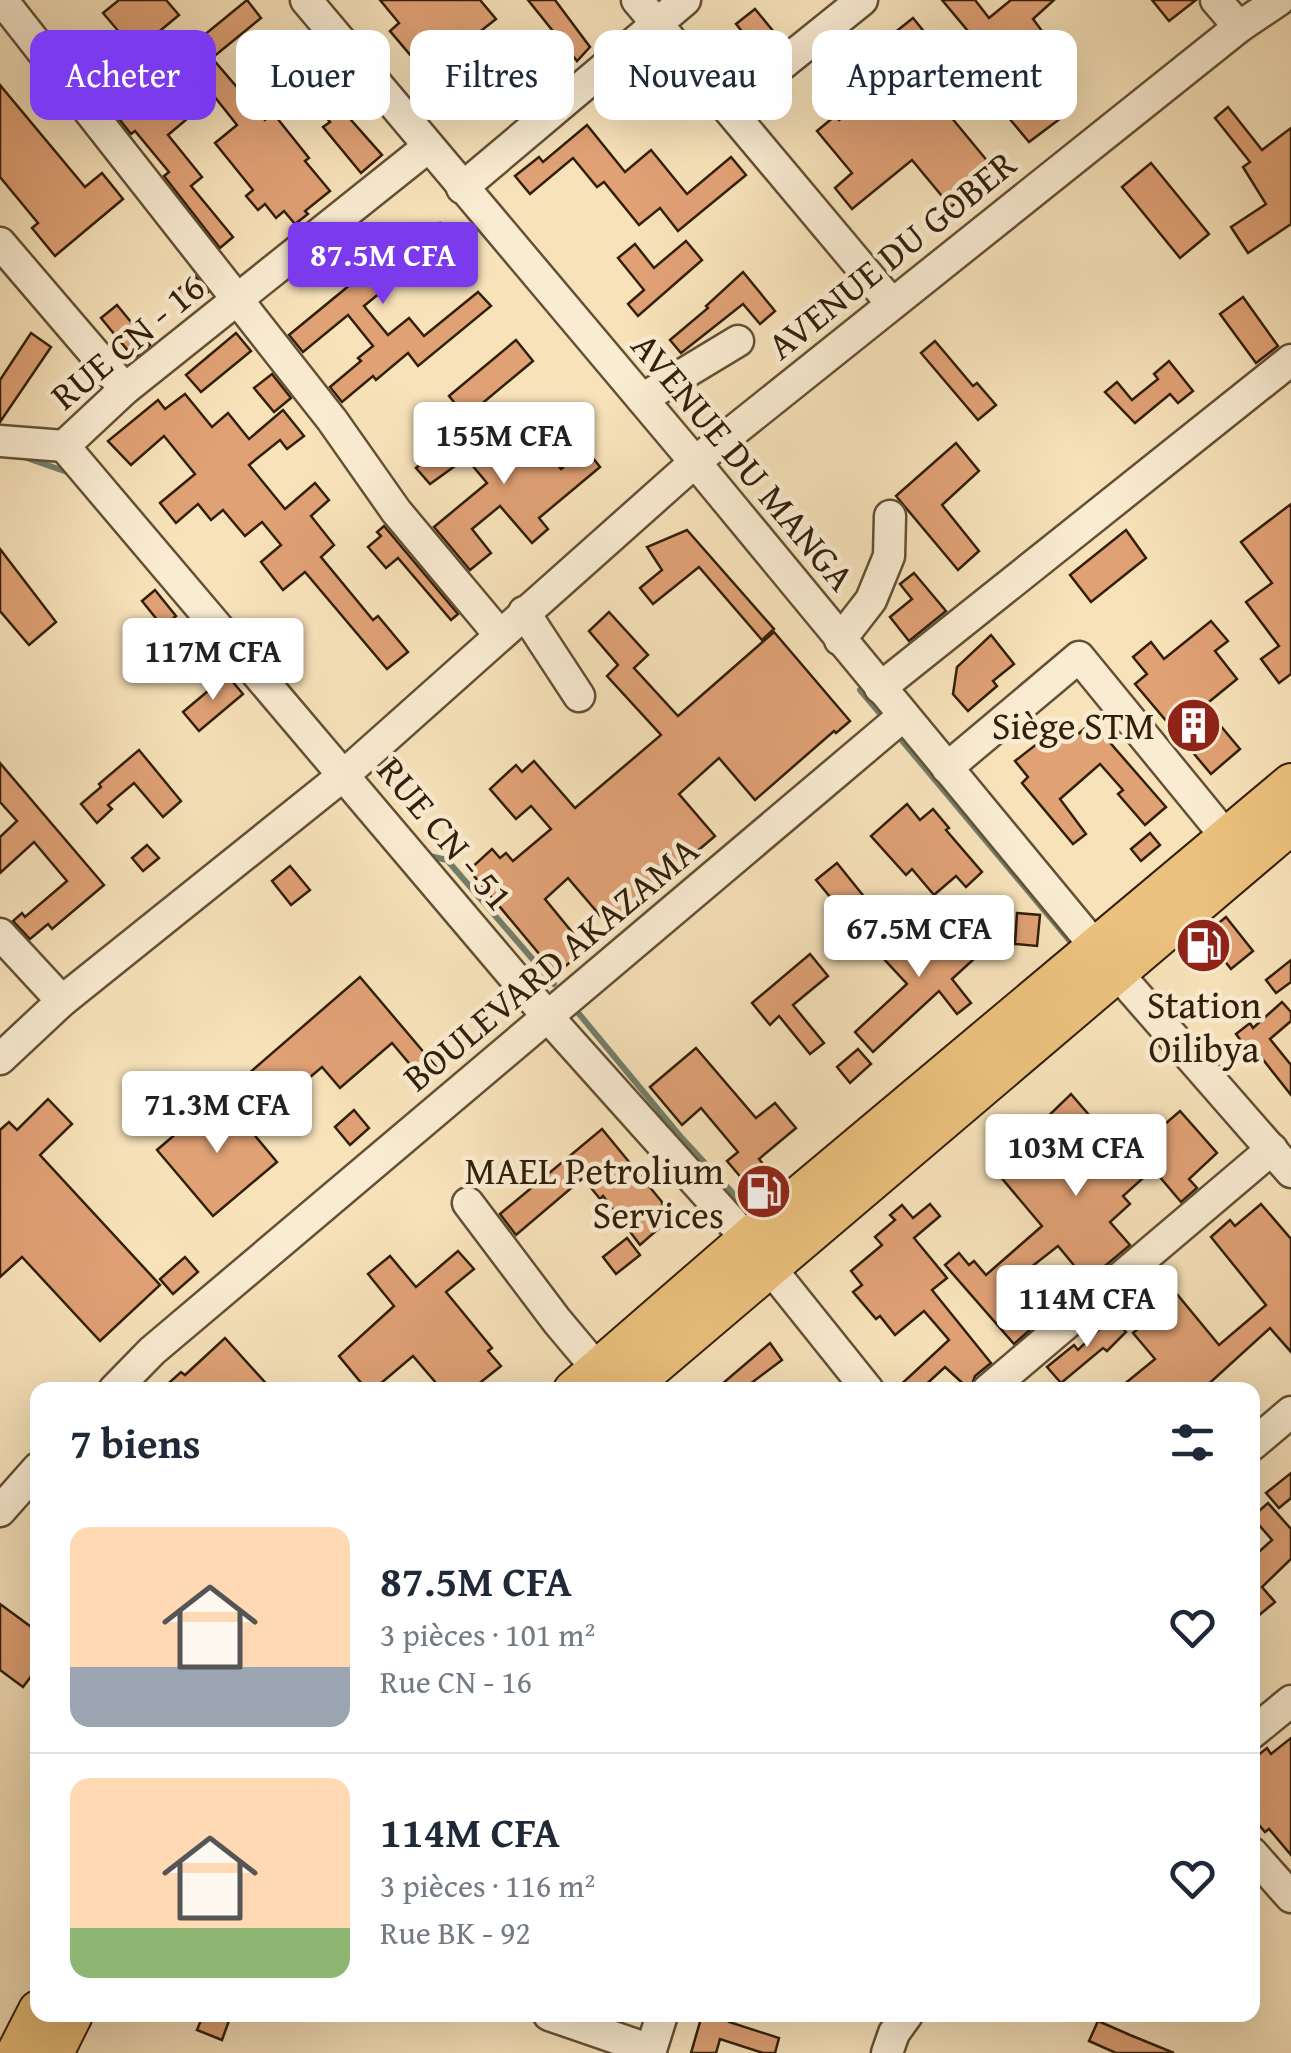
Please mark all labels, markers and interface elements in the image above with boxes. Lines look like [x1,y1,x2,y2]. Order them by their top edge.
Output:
chip: Acheter [30,30,216,120]
chip: Louer [236,30,390,120]
chip: Filtres [410,30,574,120]
chip: Nouveau [594,30,792,120]
chip: Appartement [812,30,1077,120]
street label: AVENUE DU GOBER [754,136,1028,372]
pin: 87.5M CFA [269,222,497,307]
text: 87.5M CFA [310,231,456,278]
street label: RUE CN - 16 [38,260,216,422]
street label: AVENUE DU MANGA [619,319,869,603]
pin: 155M CFA [401,402,607,487]
text: 155M CFA [435,411,573,458]
pin: 117M CFA [110,618,316,703]
text: 117M CFA [144,627,282,674]
building icon: Siège STM [1164,695,1224,755]
place label: Siège STM [992,697,1155,753]
street label: RUE CN - 51 [365,744,527,922]
street label: BOULEVARD AKAZAMA [390,822,710,1104]
pin: 67.5M CFA [805,895,1033,980]
text: 67.5M CFA [846,904,992,951]
fuel station icon: Station Oilibya [1174,916,1234,976]
place label: Station Oilibya [1147,976,1261,1076]
pin: 71.3M CFA [103,1071,331,1156]
text: 71.3M CFA [144,1080,290,1127]
pin: 103M CFA [973,1114,1179,1199]
text: 103M CFA [1007,1123,1145,1170]
place label: MAEL Petrolium Services [465,1142,724,1242]
fuel station icon: MAEL Petrolium Services [733,1162,793,1222]
pin: 114M CFA [984,1265,1190,1350]
text: 114M CFA [1018,1274,1156,1321]
text: 7 biens [70,1412,201,1473]
icon: filters [1165,1415,1220,1470]
text: 87.5M CFA [380,1550,572,1611]
icon: home [150,1567,270,1687]
icon: heart [1165,1600,1220,1655]
text: 3 pièces · 101 m² [380,1611,595,1658]
text: Rue CN - 16 [380,1658,532,1705]
text: 114M CFA [380,1801,560,1862]
icon: home [150,1818,270,1938]
icon: heart [1165,1851,1220,1906]
text: 3 pièces · 116 m² [380,1862,595,1909]
text: Rue BK - 92 [380,1909,531,1956]

